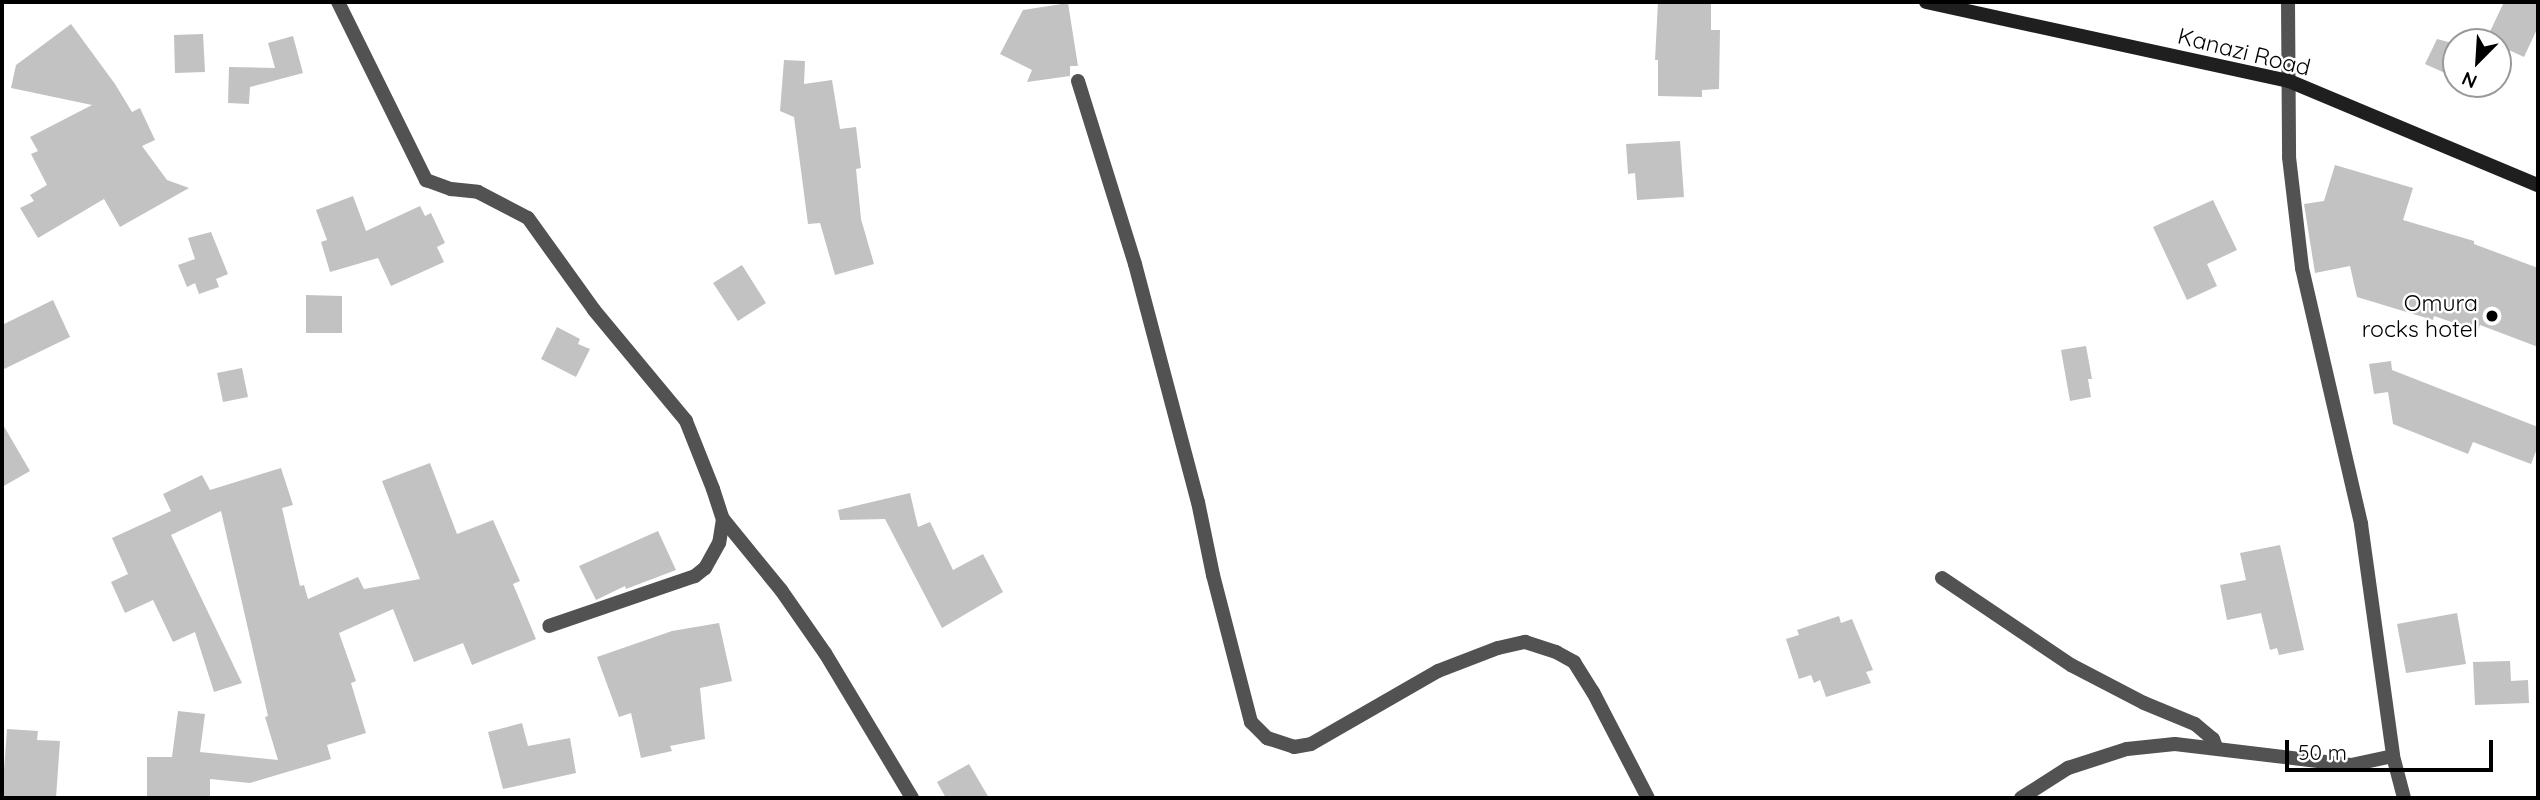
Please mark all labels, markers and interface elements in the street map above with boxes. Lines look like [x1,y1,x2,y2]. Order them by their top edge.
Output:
street label: Kanazi Road [2175,22,2313,82]
north arrow [2442,28,2512,98]
text: N [2458,67,2481,94]
place label: Omura rocks hotel [2362,289,2478,343]
marker: Omura rocks hotel [2484,308,2500,324]
scale bar [2288,726,2496,770]
text: 50 m [2298,739,2347,765]

